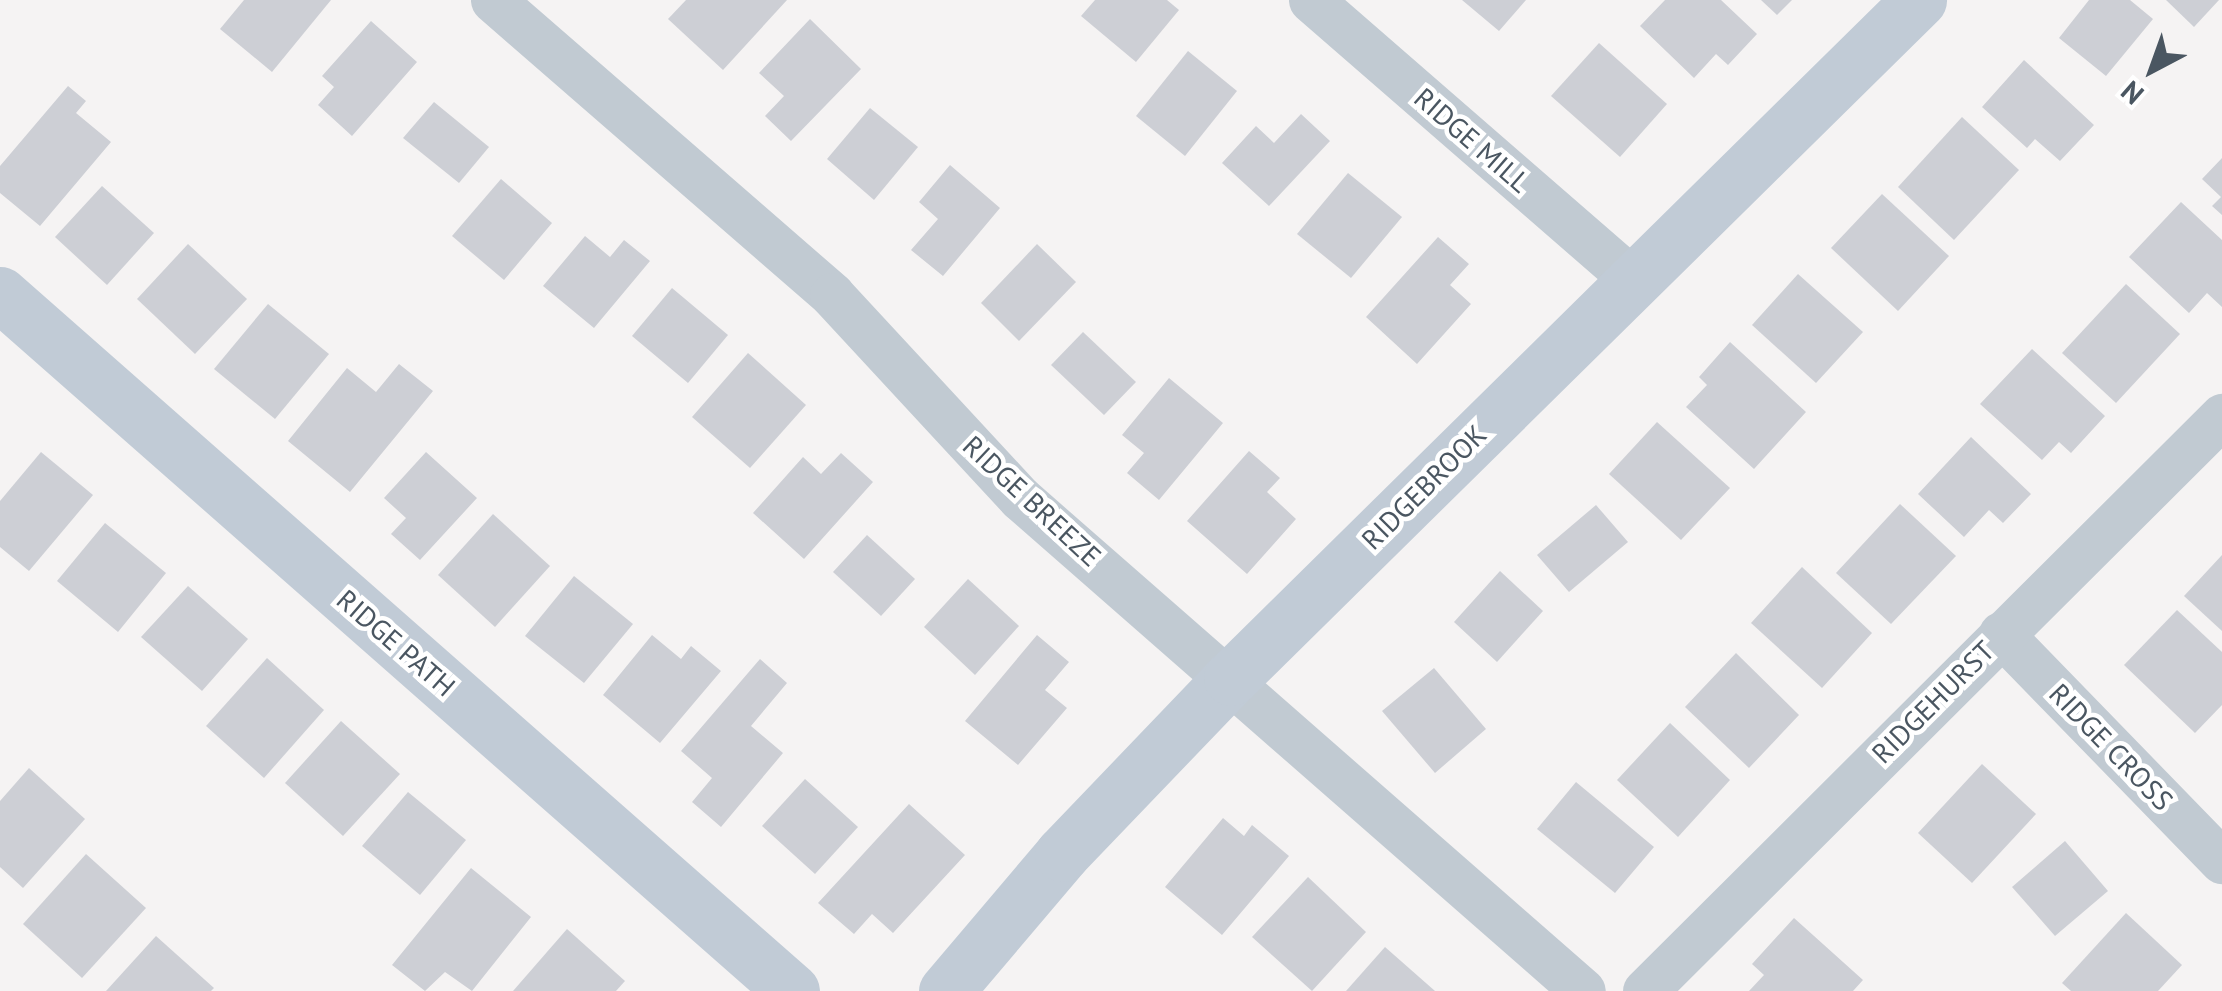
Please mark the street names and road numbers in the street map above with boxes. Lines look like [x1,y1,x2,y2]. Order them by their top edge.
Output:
street label: RIDGE MILL [1407,81,1537,199]
street label: RIDGEBROOK [1355,418,1493,556]
street label: RIDGE BREEZE [956,429,1108,573]
street label: RIDGE PATH [330,583,462,703]
street label: RIDGEHURST [1865,634,2001,770]
street label: RIDGE CROSS [2042,677,2180,817]

